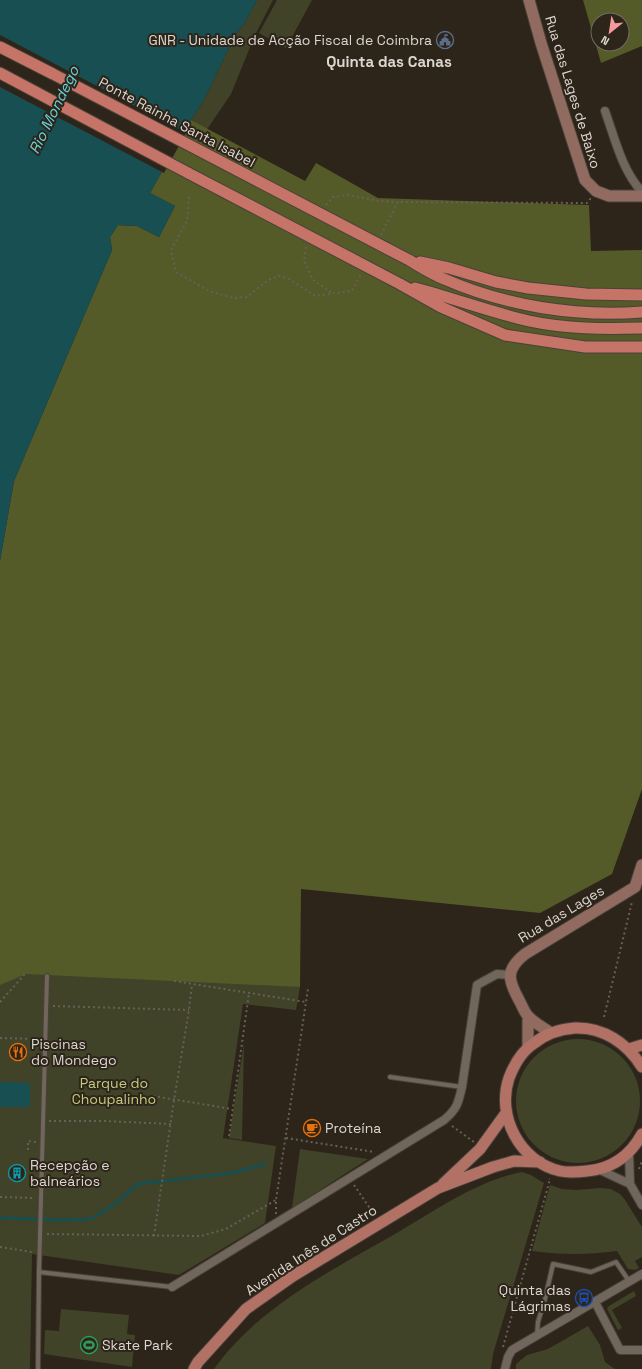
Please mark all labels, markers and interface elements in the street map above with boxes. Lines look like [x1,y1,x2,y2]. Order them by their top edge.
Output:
north arrow [590,12,630,52]
street label: Rua das Lages de Baixo [541,13,605,171]
public building icon: GNR - Unidade de Acção Fiscal de Coimbra [435,30,455,50]
place label: GNR - Unidade de Acção Fiscal de Coimbra [148,31,432,49]
text: N [598,33,612,49]
district label: Quinta das Canas [326,52,452,71]
water label: Rio Mondego [24,62,83,157]
street label: Ponte Rainha Santa Isabel [96,73,258,171]
street label: Rua das Lages [515,881,607,947]
place label: Piscinas do Mondego [31,1035,117,1069]
restaurant icon: Piscinas do Mondego [8,1042,28,1062]
park label: Parque do Choupalinho [72,1074,156,1108]
cafe icon: Proteína [302,1118,322,1138]
place label: Proteína [325,1119,381,1137]
place label: Recepção e balneários [30,1156,110,1190]
building icon: Recepção e balneários [7,1163,27,1183]
street label: Avenida Inês de Castro [242,1201,380,1299]
place label: Quinta das Lágrimas [499,1281,571,1315]
bus stop icon: Quinta das Lágrimas [574,1288,594,1308]
sports icon: Skate Park [79,1335,99,1355]
place label: Skate Park [102,1336,173,1354]

